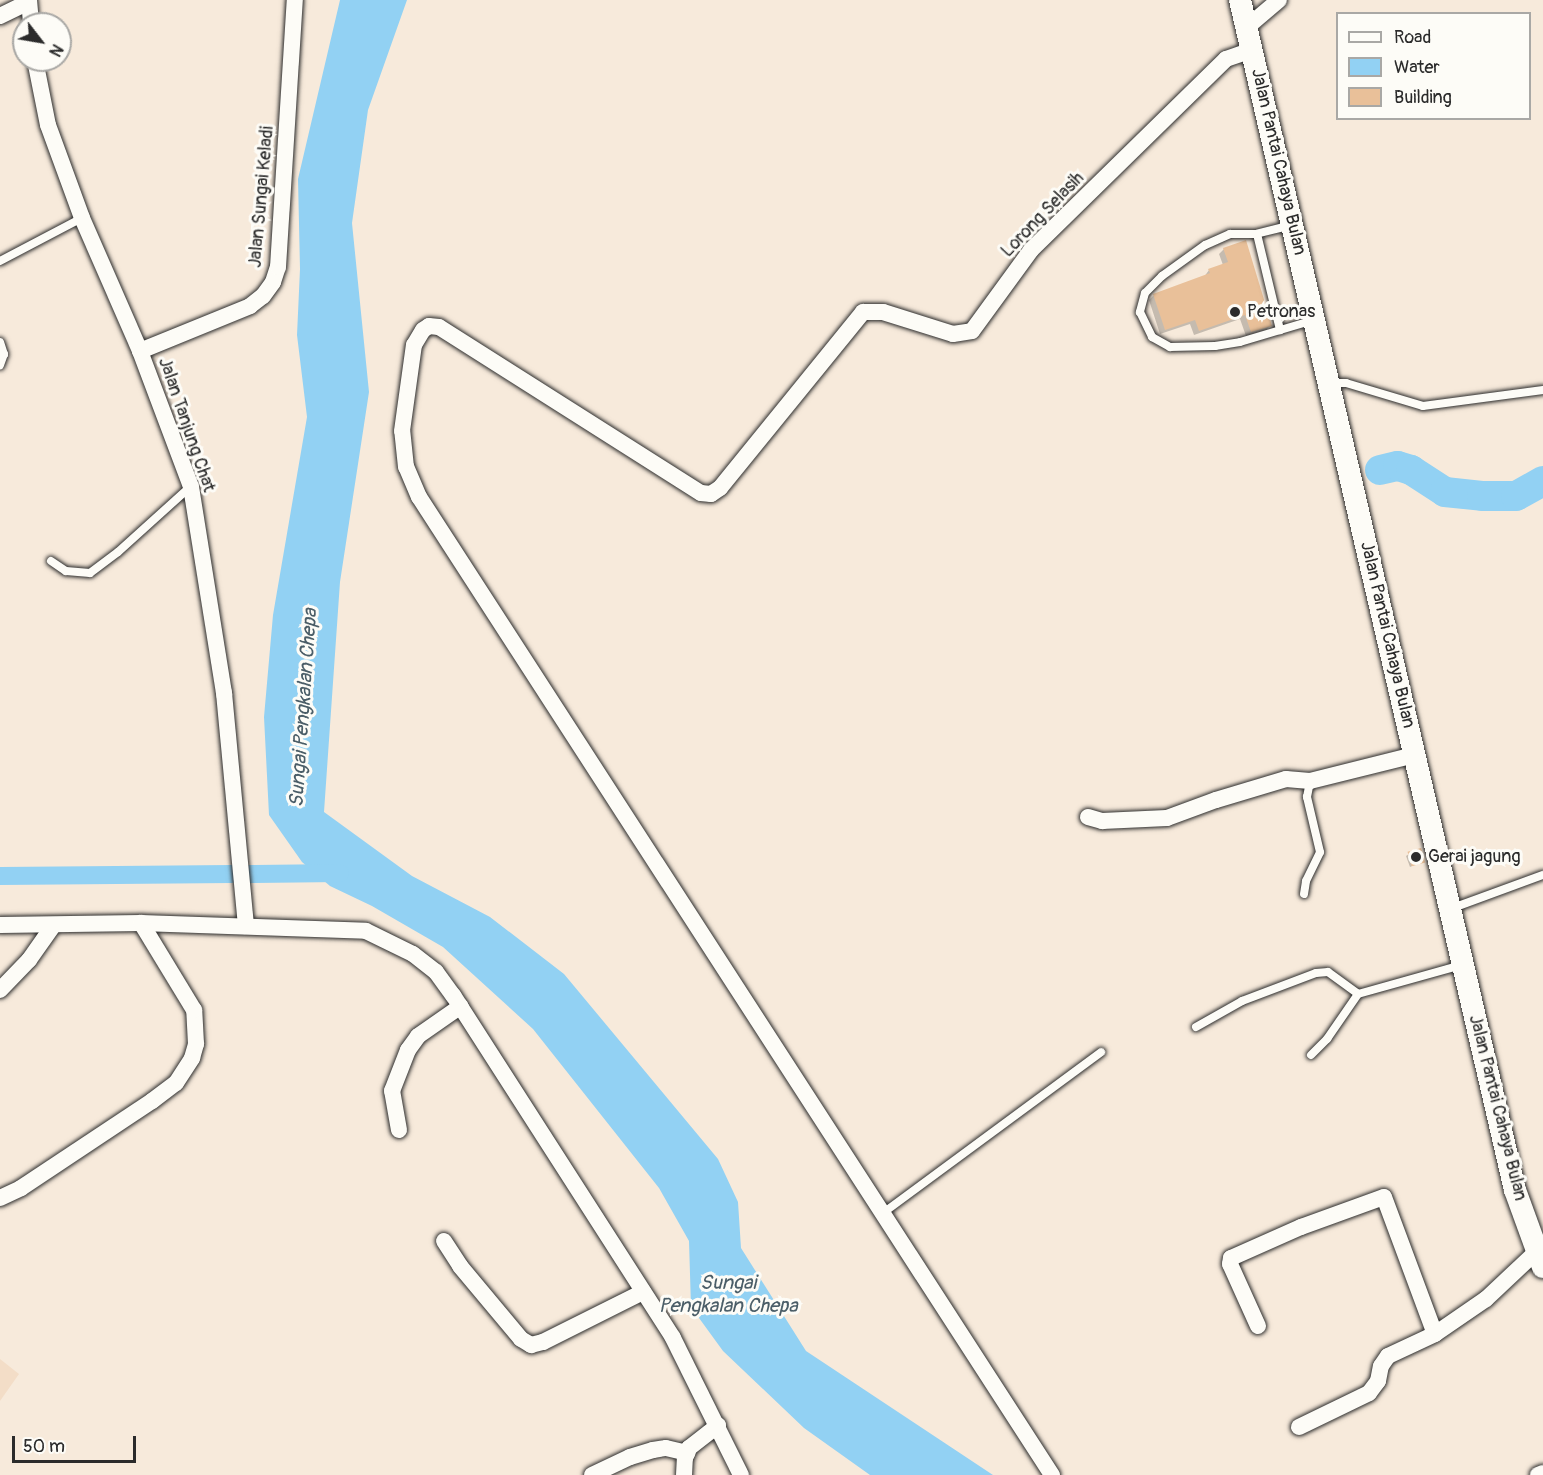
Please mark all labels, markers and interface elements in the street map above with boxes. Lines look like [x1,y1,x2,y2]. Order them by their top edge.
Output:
north arrow [12,12,72,72]
legend [1336,12,1531,120]
text: Road [1394,26,1431,49]
text: N [44,40,67,60]
text: Water [1394,56,1440,79]
street label: Jalan Pantai Cahaya Bulan [1246,67,1310,257]
text: Building [1394,86,1452,109]
street label: Jalan Sungai Keladi [245,125,279,269]
street label: Lorong Selasih [997,168,1089,262]
place label: Petronas [1247,301,1315,323]
marker: Petronas [1228,305,1242,319]
street label: Jalan Tanjung Chat [153,355,219,495]
street label: Jalan Pantai Cahaya Bulan [1355,540,1419,730]
water label: Sungai Pengkalan Chepa [284,608,322,808]
place label: Gerai jagung [1428,846,1521,868]
marker: Gerai jagung [1409,850,1423,864]
street label: Jalan Pantai Cahaya Bulan [1463,1013,1531,1203]
water label: Sungai Pengkalan Chepa [659,1271,797,1318]
scale bar [15,1424,140,1462]
text: 50 m [23,1435,65,1458]

